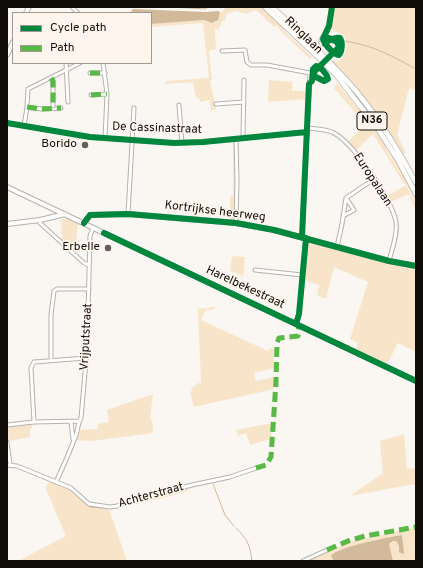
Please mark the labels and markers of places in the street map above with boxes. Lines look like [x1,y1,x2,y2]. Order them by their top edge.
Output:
place label: Borido [41,138,77,152]
marker: Borido [80,140,90,150]
place label: Erbelle [62,241,100,255]
marker: Erbelle [103,243,113,253]

